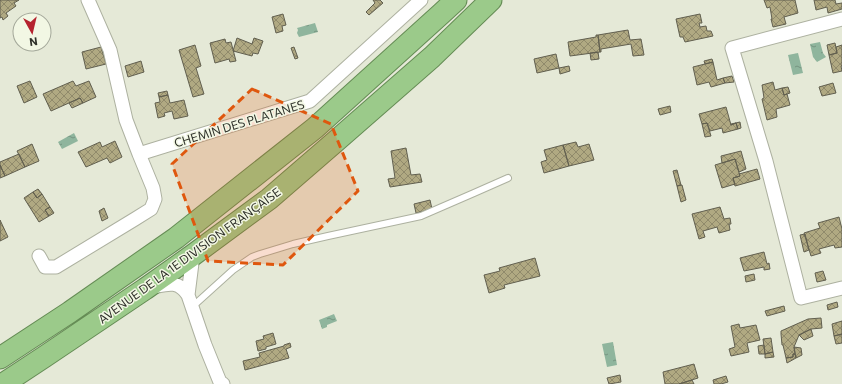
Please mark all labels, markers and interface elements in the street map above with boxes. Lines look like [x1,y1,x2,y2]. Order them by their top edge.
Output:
north arrow [12,12,52,52]
text: N [28,35,38,49]
street label: CHEMIN DES PLATANES [172,96,306,150]
street label: AVENUE DE LA 1E DIVISION FRANÇAISE [95,184,283,326]

